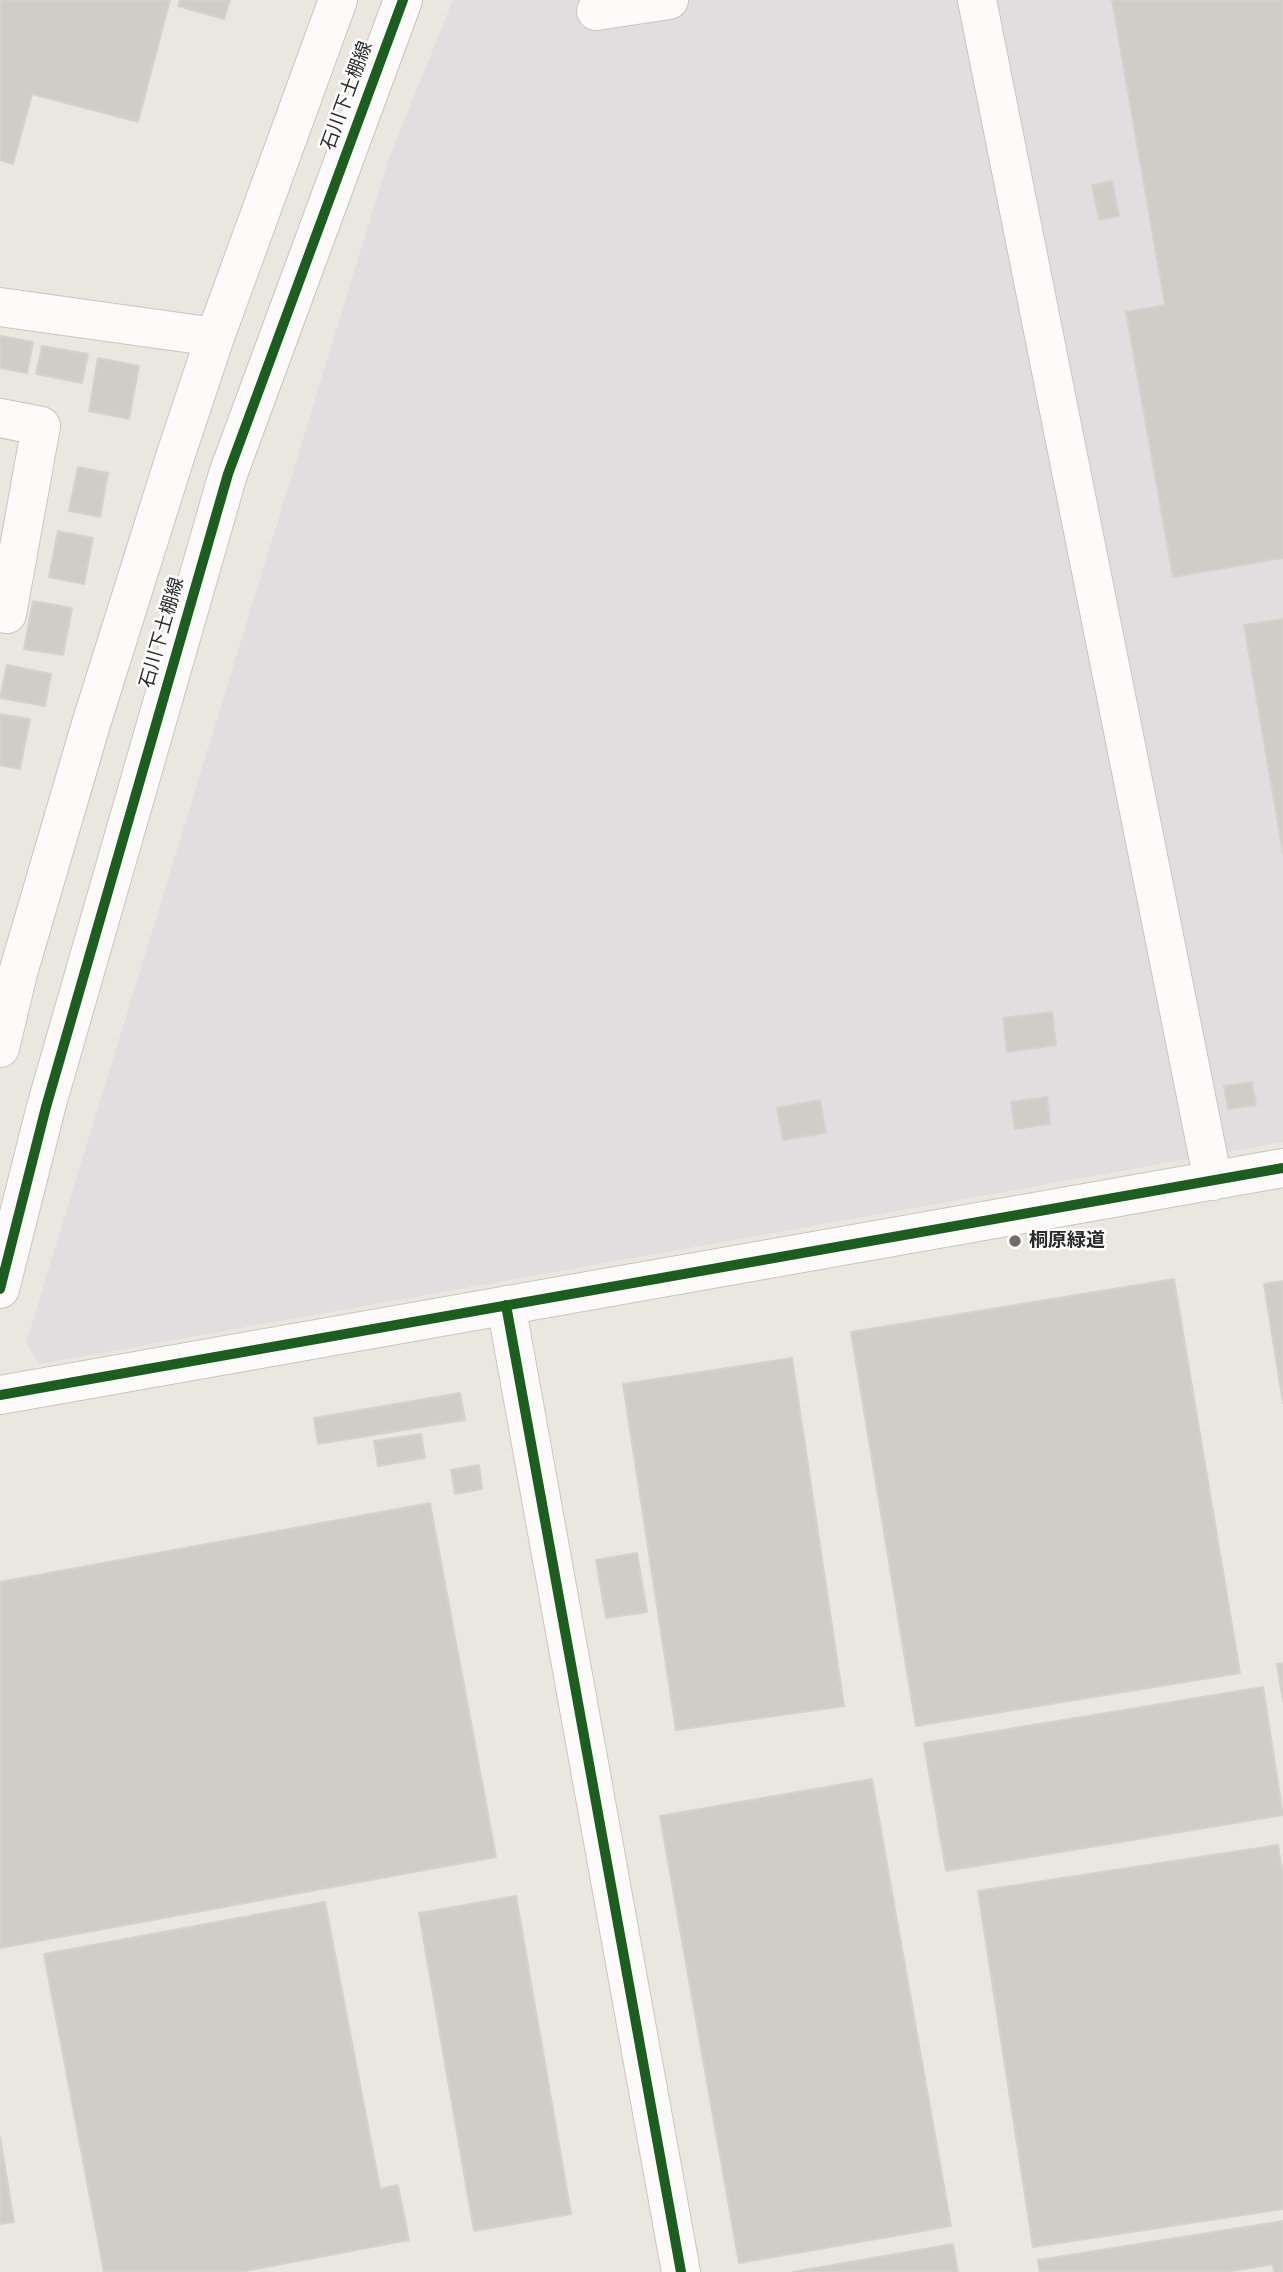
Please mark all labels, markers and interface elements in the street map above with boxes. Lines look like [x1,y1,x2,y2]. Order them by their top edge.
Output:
street label: 石川下土棚線 [318,39,378,153]
street label: 石川下土棚線 [136,575,190,691]
place label: 桐原緑道 [1029,1230,1105,1252]
marker: 桐原緑道 [1007,1233,1023,1249]

